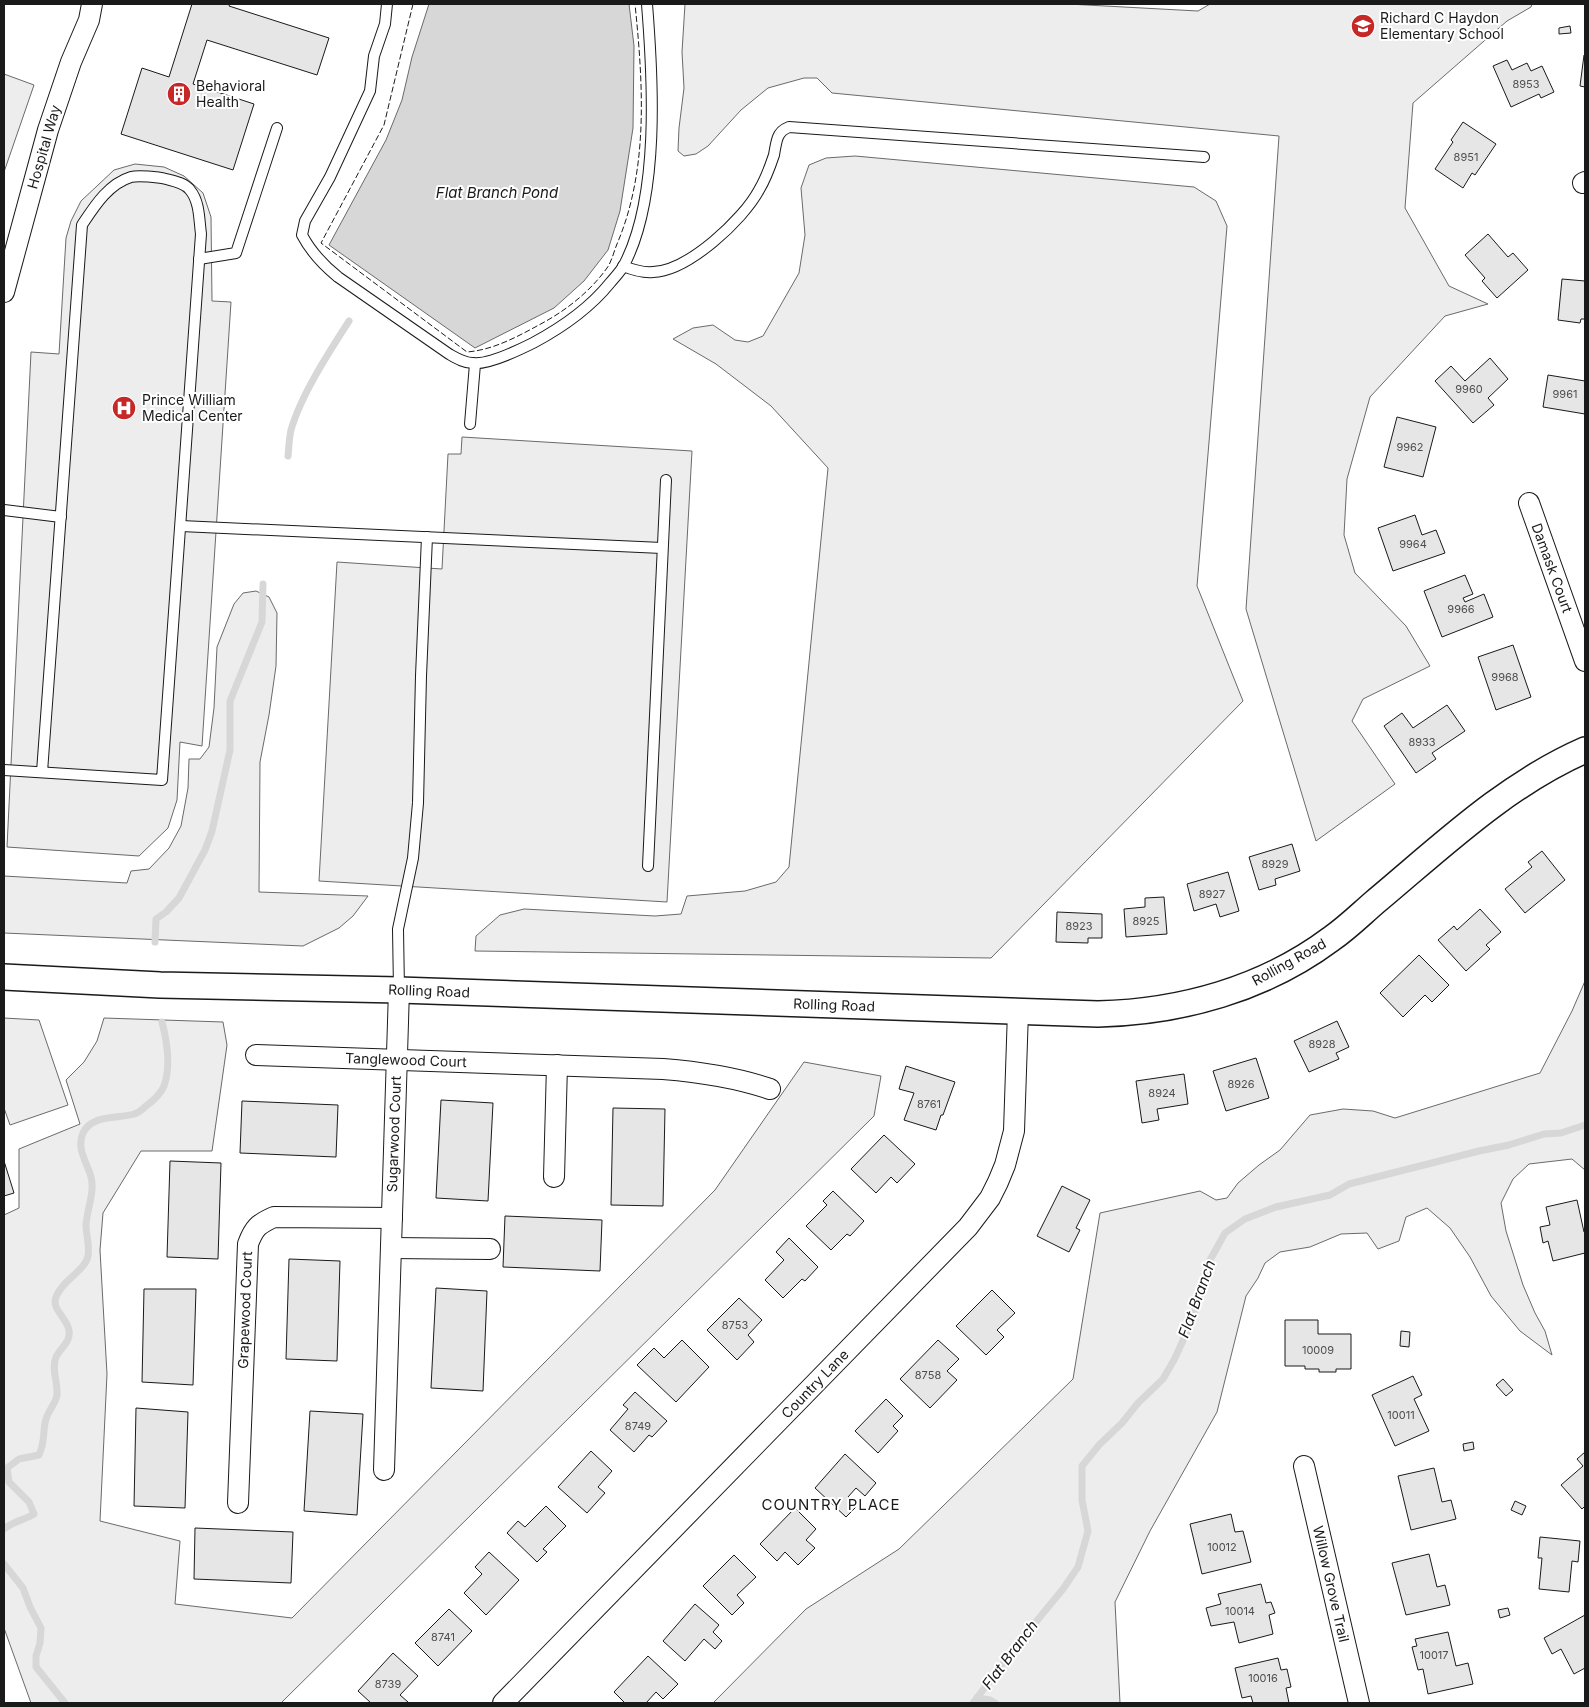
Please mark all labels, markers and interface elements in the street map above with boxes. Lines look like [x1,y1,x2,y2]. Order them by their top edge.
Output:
place label: Richard C Haydon Elementary School [1380,9,1504,42]
school or university icon: Richard C Haydon Elementary School [1350,13,1376,39]
place label: Behavioral Health [196,77,265,110]
house number: 8953 [1512,77,1540,91]
building icon: Behavioral Health [166,81,192,107]
street label: Hospital Way [23,103,64,191]
house number: 8951 [1454,150,1478,164]
water label: Flat Branch Pond [436,183,559,202]
house number: 9960 [1455,382,1483,396]
house number: 9961 [1553,387,1577,401]
place label: Prince William Medical Center [142,391,243,424]
hospital icon: Prince William Medical Center [111,395,137,421]
house number: 9962 [1396,440,1424,454]
street label: Damask Court [1528,521,1577,615]
house number: 9964 [1399,537,1427,551]
house number: 9966 [1447,602,1475,616]
house number: 9968 [1491,670,1519,684]
house number: 8933 [1408,735,1436,749]
house number: 8929 [1261,857,1289,871]
house number: 8927 [1199,887,1225,901]
house number: 8925 [1132,914,1160,928]
house number: 8923 [1065,919,1093,933]
street label: Rolling Road [1249,934,1329,989]
street label: Rolling Road [388,981,470,1000]
street label: Rolling Road [793,995,875,1014]
house number: 8928 [1308,1037,1336,1051]
street label: Tanglewood Court [345,1049,467,1070]
street label: Sugarwood Court [383,1075,404,1193]
house number: 8926 [1227,1077,1255,1091]
house number: 8924 [1148,1086,1176,1100]
house number: 8761 [917,1097,941,1111]
street label: Grapewood Court [234,1251,255,1369]
water label: Flat Branch [1174,1257,1219,1340]
house number: 8753 [722,1318,748,1332]
house number: 10009 [1302,1343,1334,1357]
street label: Country Lane [778,1346,852,1422]
house number: 8758 [915,1368,941,1382]
house number: 10011 [1387,1408,1415,1422]
house number: 8749 [625,1419,651,1433]
district label: COUNTRY PLACE [761,1495,901,1514]
street label: Willow Grove Trail [1310,1524,1353,1644]
house number: 10012 [1207,1540,1237,1554]
house number: 10014 [1225,1604,1255,1618]
water label: Flat Branch [977,1616,1042,1693]
house number: 8741 [431,1630,455,1644]
house number: 10017 [1419,1648,1449,1662]
house number: 10016 [1248,1671,1278,1685]
house number: 8739 [375,1677,401,1691]

